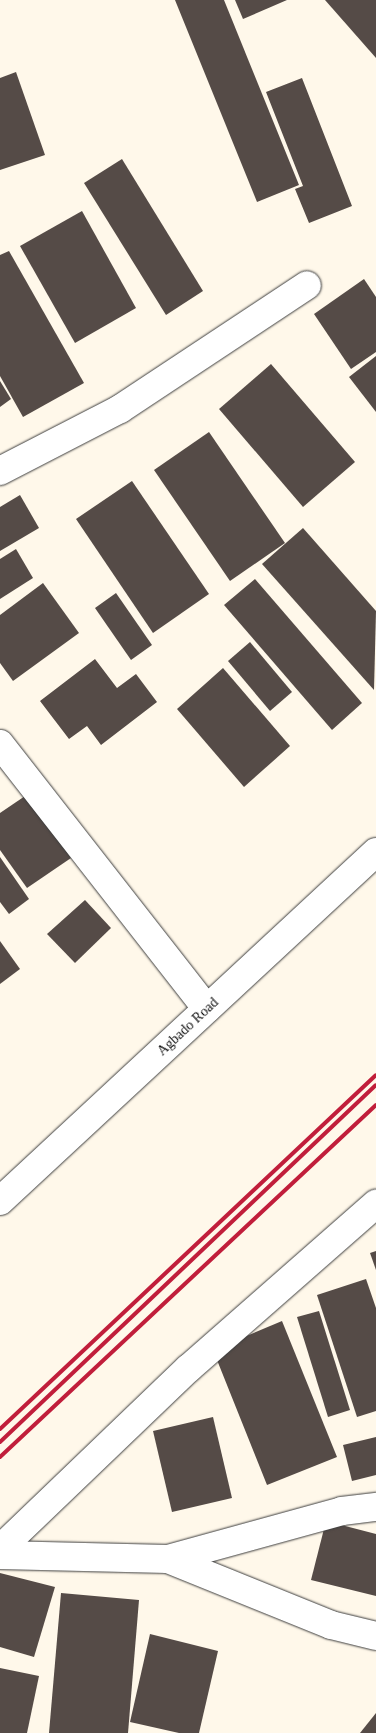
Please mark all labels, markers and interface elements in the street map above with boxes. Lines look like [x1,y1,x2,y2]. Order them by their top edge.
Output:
street label: Agbado Road [154,994,222,1060]

